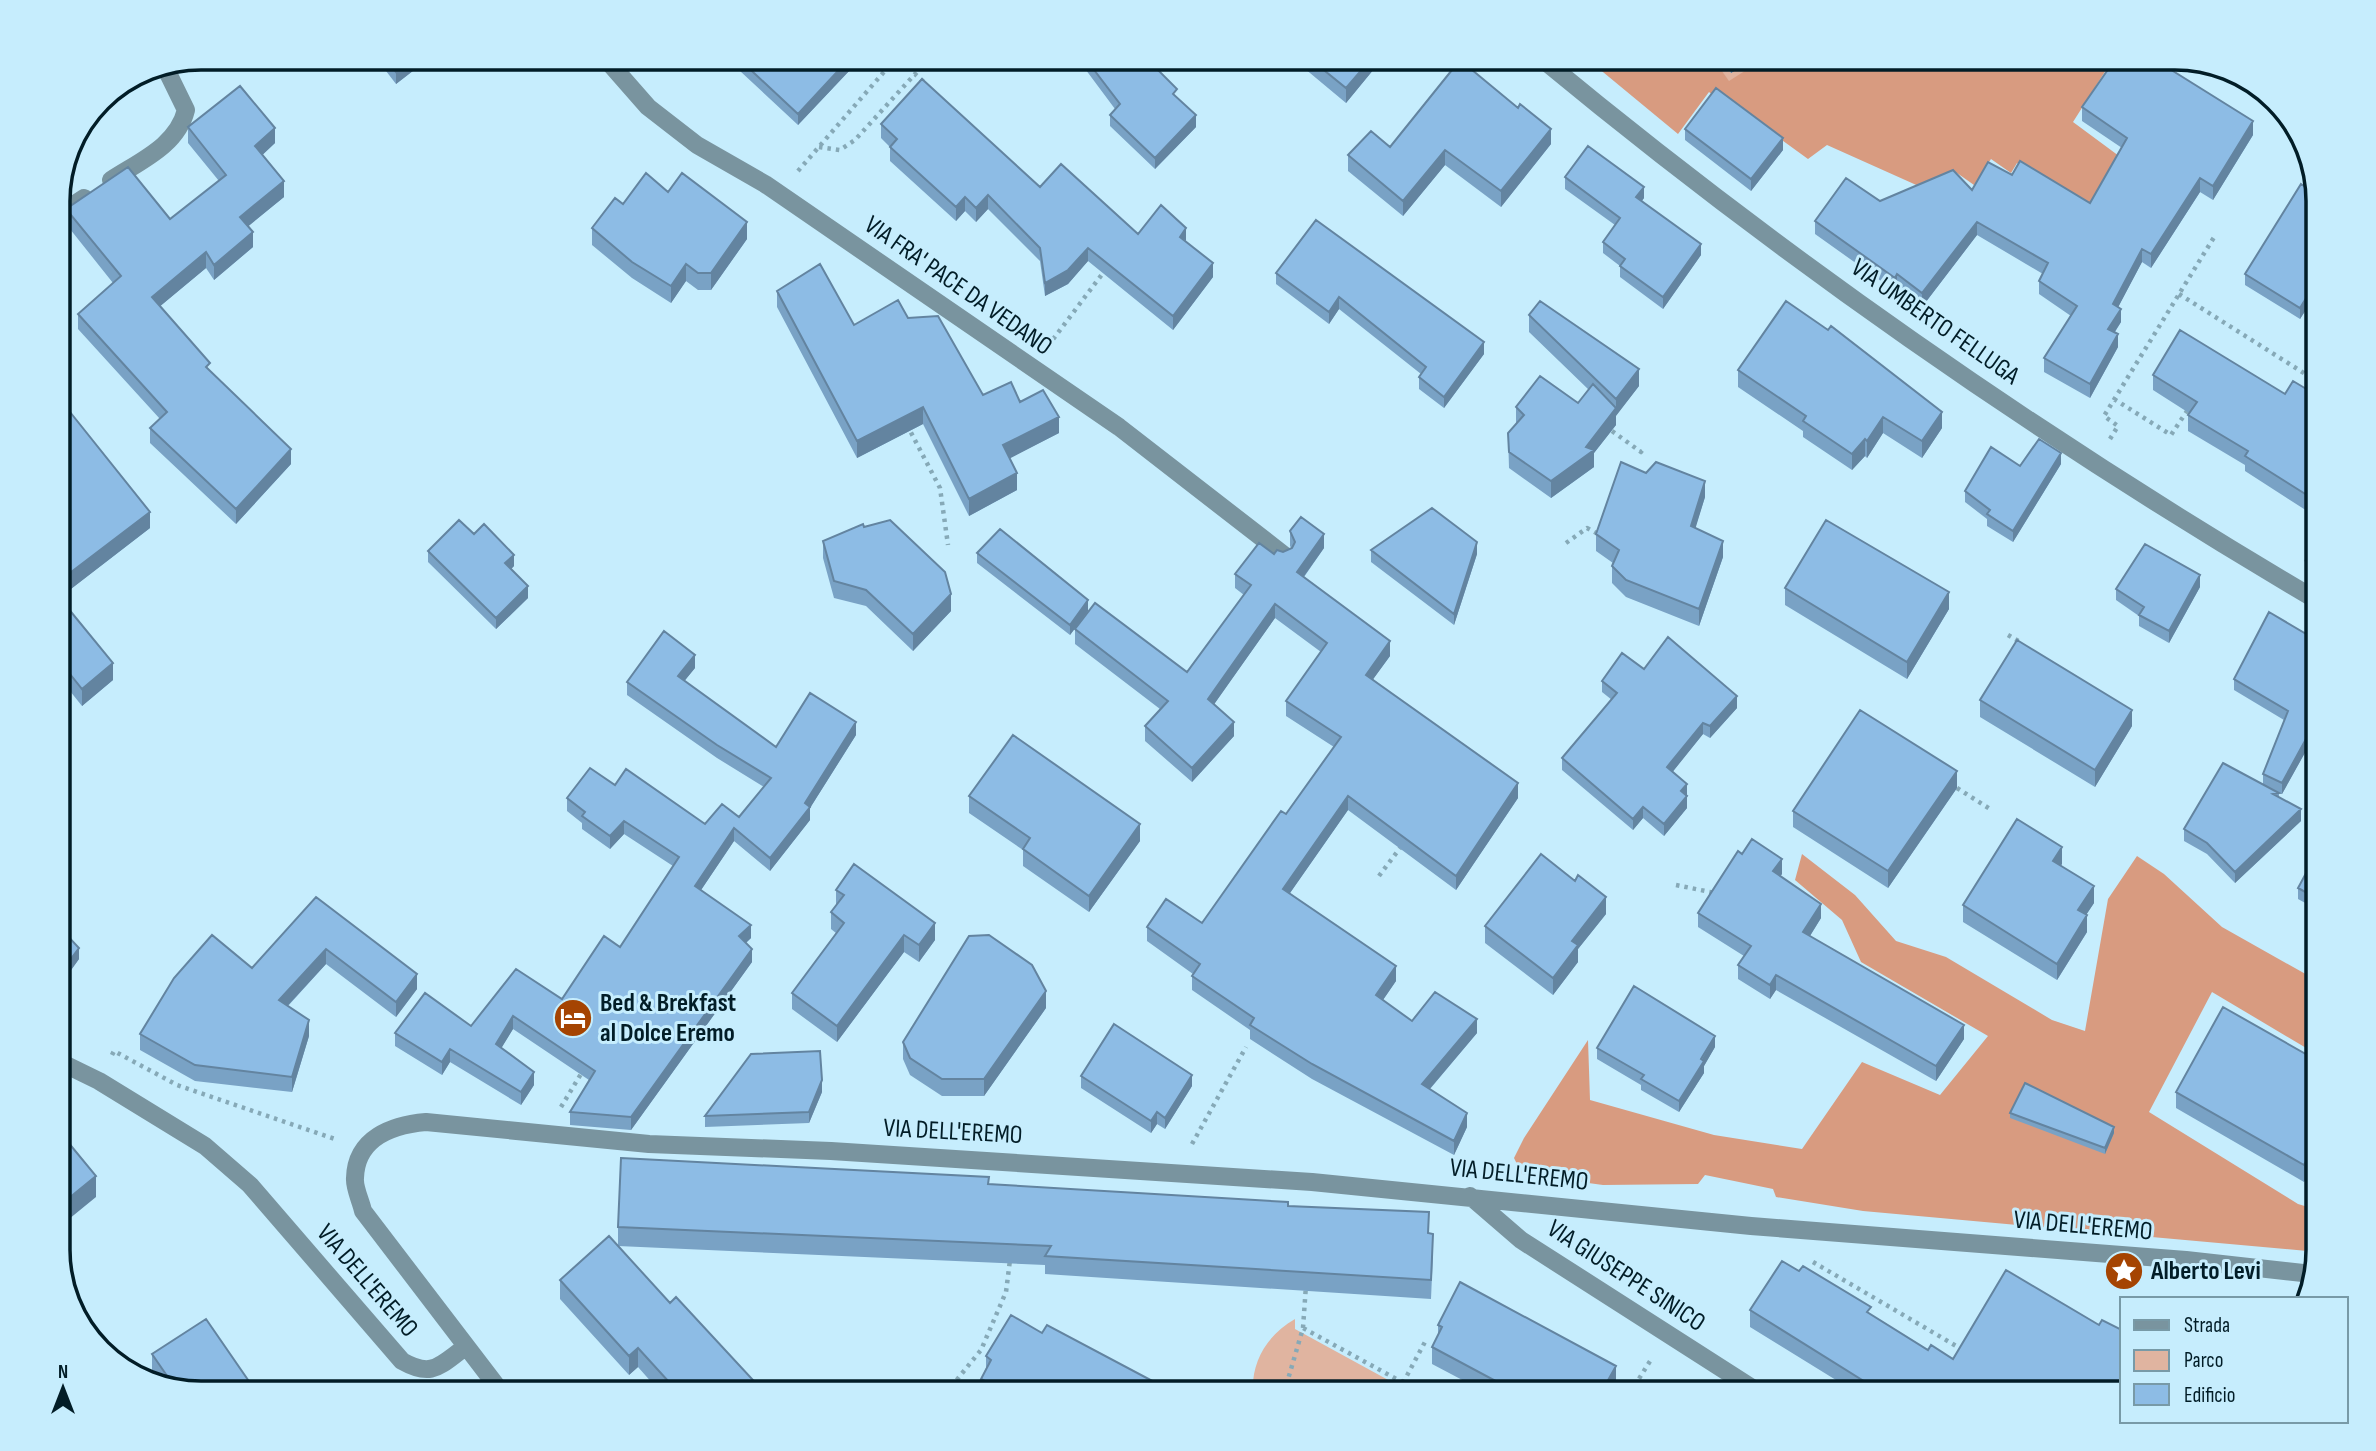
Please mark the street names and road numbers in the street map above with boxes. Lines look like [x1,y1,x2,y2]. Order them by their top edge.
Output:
street label: VIA FRA' PACE DA VEDANO [858,210,1058,362]
street label: VIA UMBERTO FELLUGA [1845,252,2026,392]
street label: VIA DELL'EREMO [883,1113,1023,1151]
street label: VIA DELL'EREMO [1448,1152,1590,1198]
street label: VIA DELL'EREMO [2012,1204,2154,1248]
street label: VIA GIUSEPPE SINICO [1541,1213,1711,1339]
street label: VIA DELL'EREMO [310,1218,424,1344]

